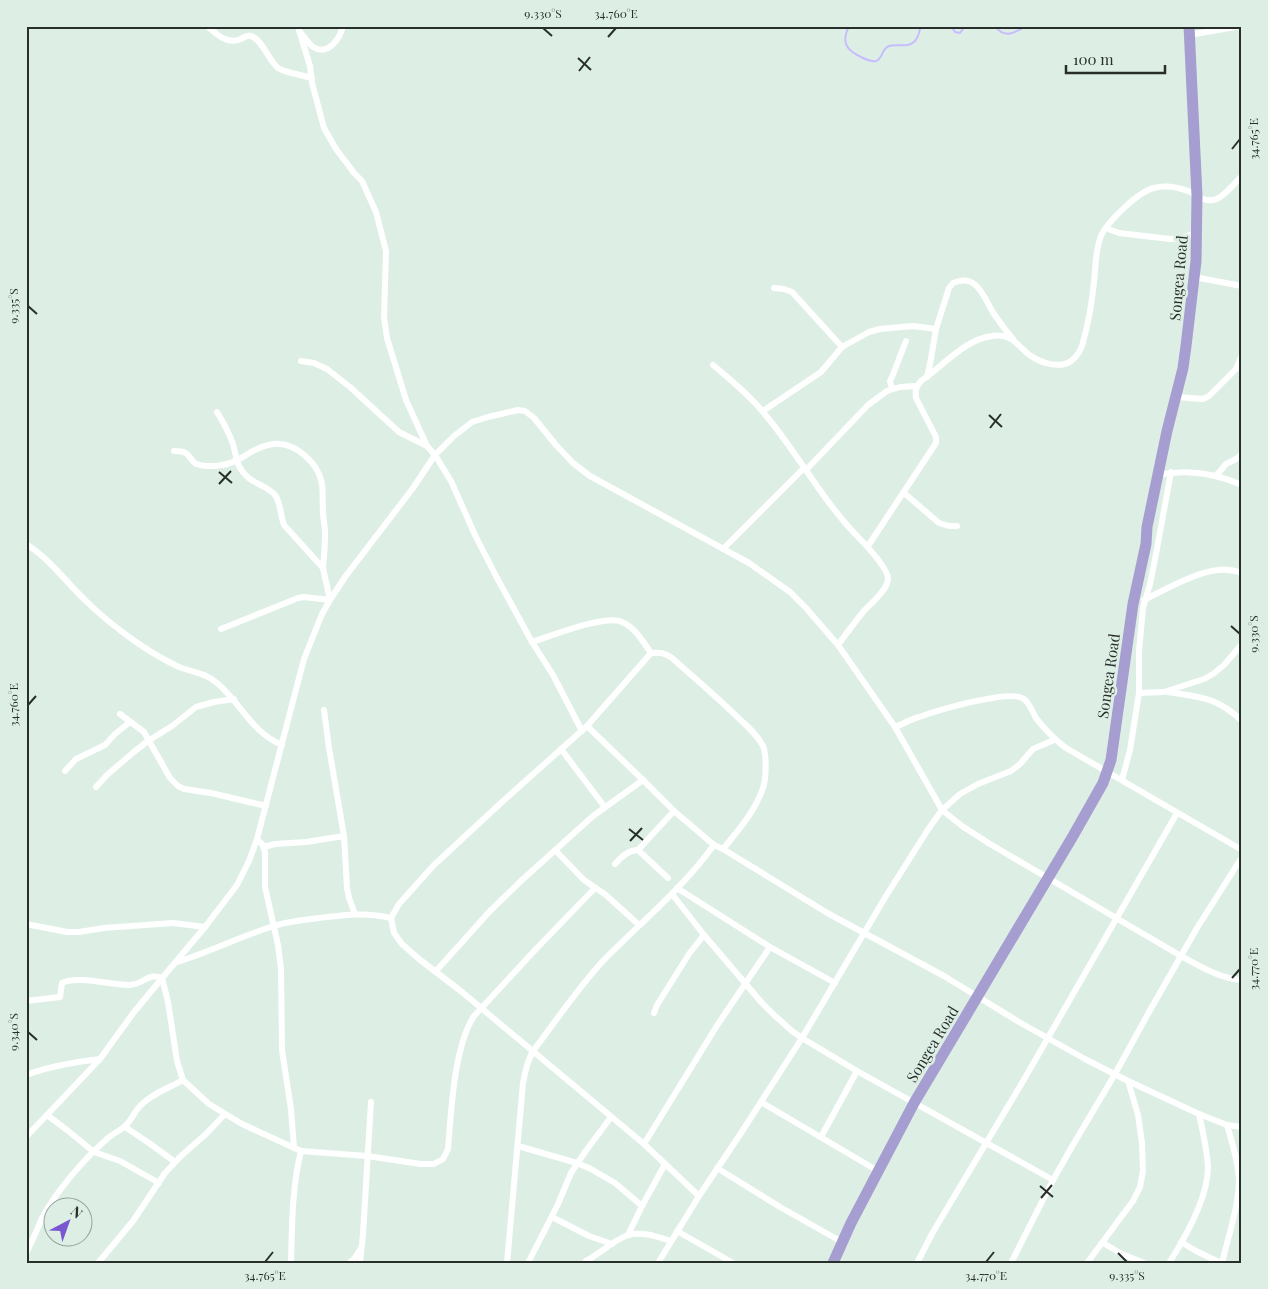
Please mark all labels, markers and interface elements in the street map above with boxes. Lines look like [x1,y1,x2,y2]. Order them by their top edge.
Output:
text: 9.330°S [524,5,562,21]
text: 34.760°E [594,5,638,21]
scale bar [1066,42,1164,74]
text: 100 m [1073,49,1114,69]
text: 34.765°E [1245,118,1261,160]
street label: Songea Road [1164,234,1192,322]
text: 9.335°S [5,288,21,324]
text: 9.330°S [1245,615,1261,653]
street label: Songea Road [1092,632,1124,720]
text: 34.760°E [5,683,21,727]
text: 34.770°E [1245,948,1261,990]
street label: Songea Road [901,1002,963,1086]
text: 9.340°S [5,1013,21,1051]
north arrow [42,1196,92,1246]
text: N [67,1201,87,1222]
text: 34.765°E [244,1267,286,1283]
text: 34.770°E [965,1267,1007,1283]
text: 9.335°S [1109,1267,1145,1283]

